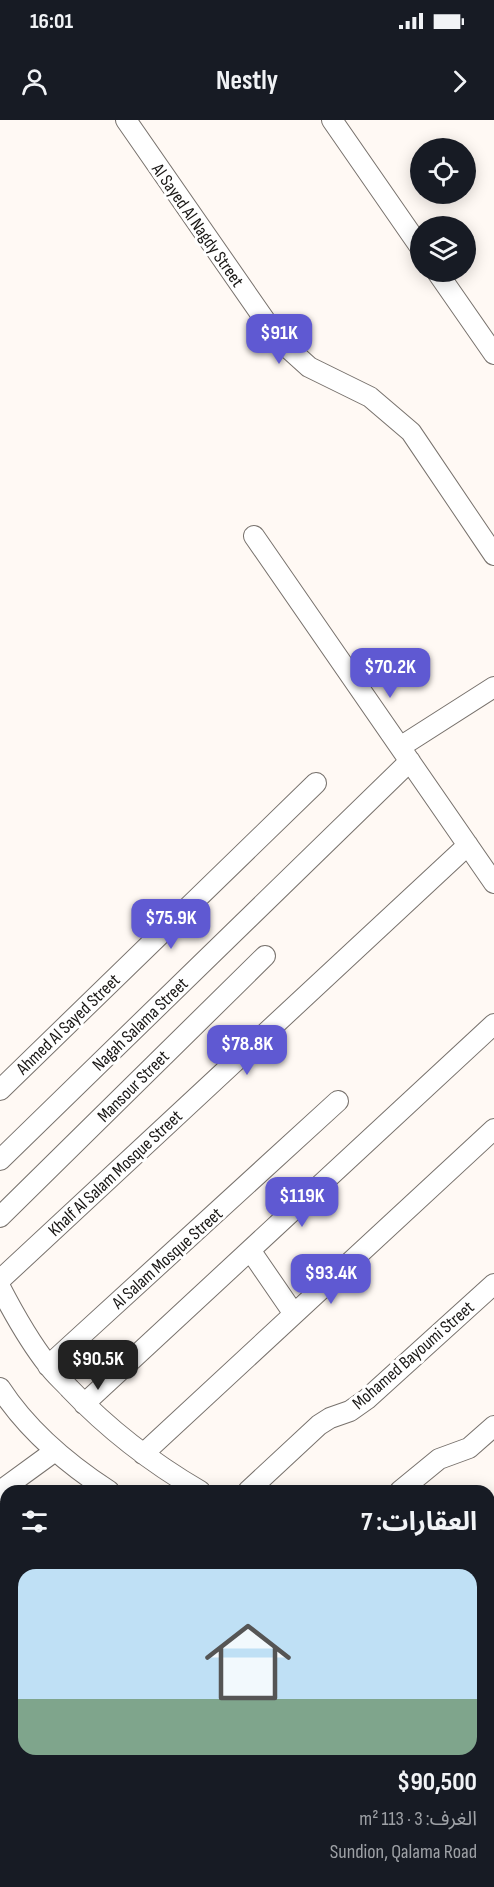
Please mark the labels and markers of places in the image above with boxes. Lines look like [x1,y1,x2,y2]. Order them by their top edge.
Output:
pin: $91K [243,314,315,365]
pin: $70.2K [341,648,439,699]
pin: $75.9K [122,899,220,950]
pin: $78.8K [198,1025,296,1076]
pin: $119K [260,1177,344,1228]
pin: $93.4K [282,1254,380,1305]
pin: $90.5K [49,1340,147,1391]

